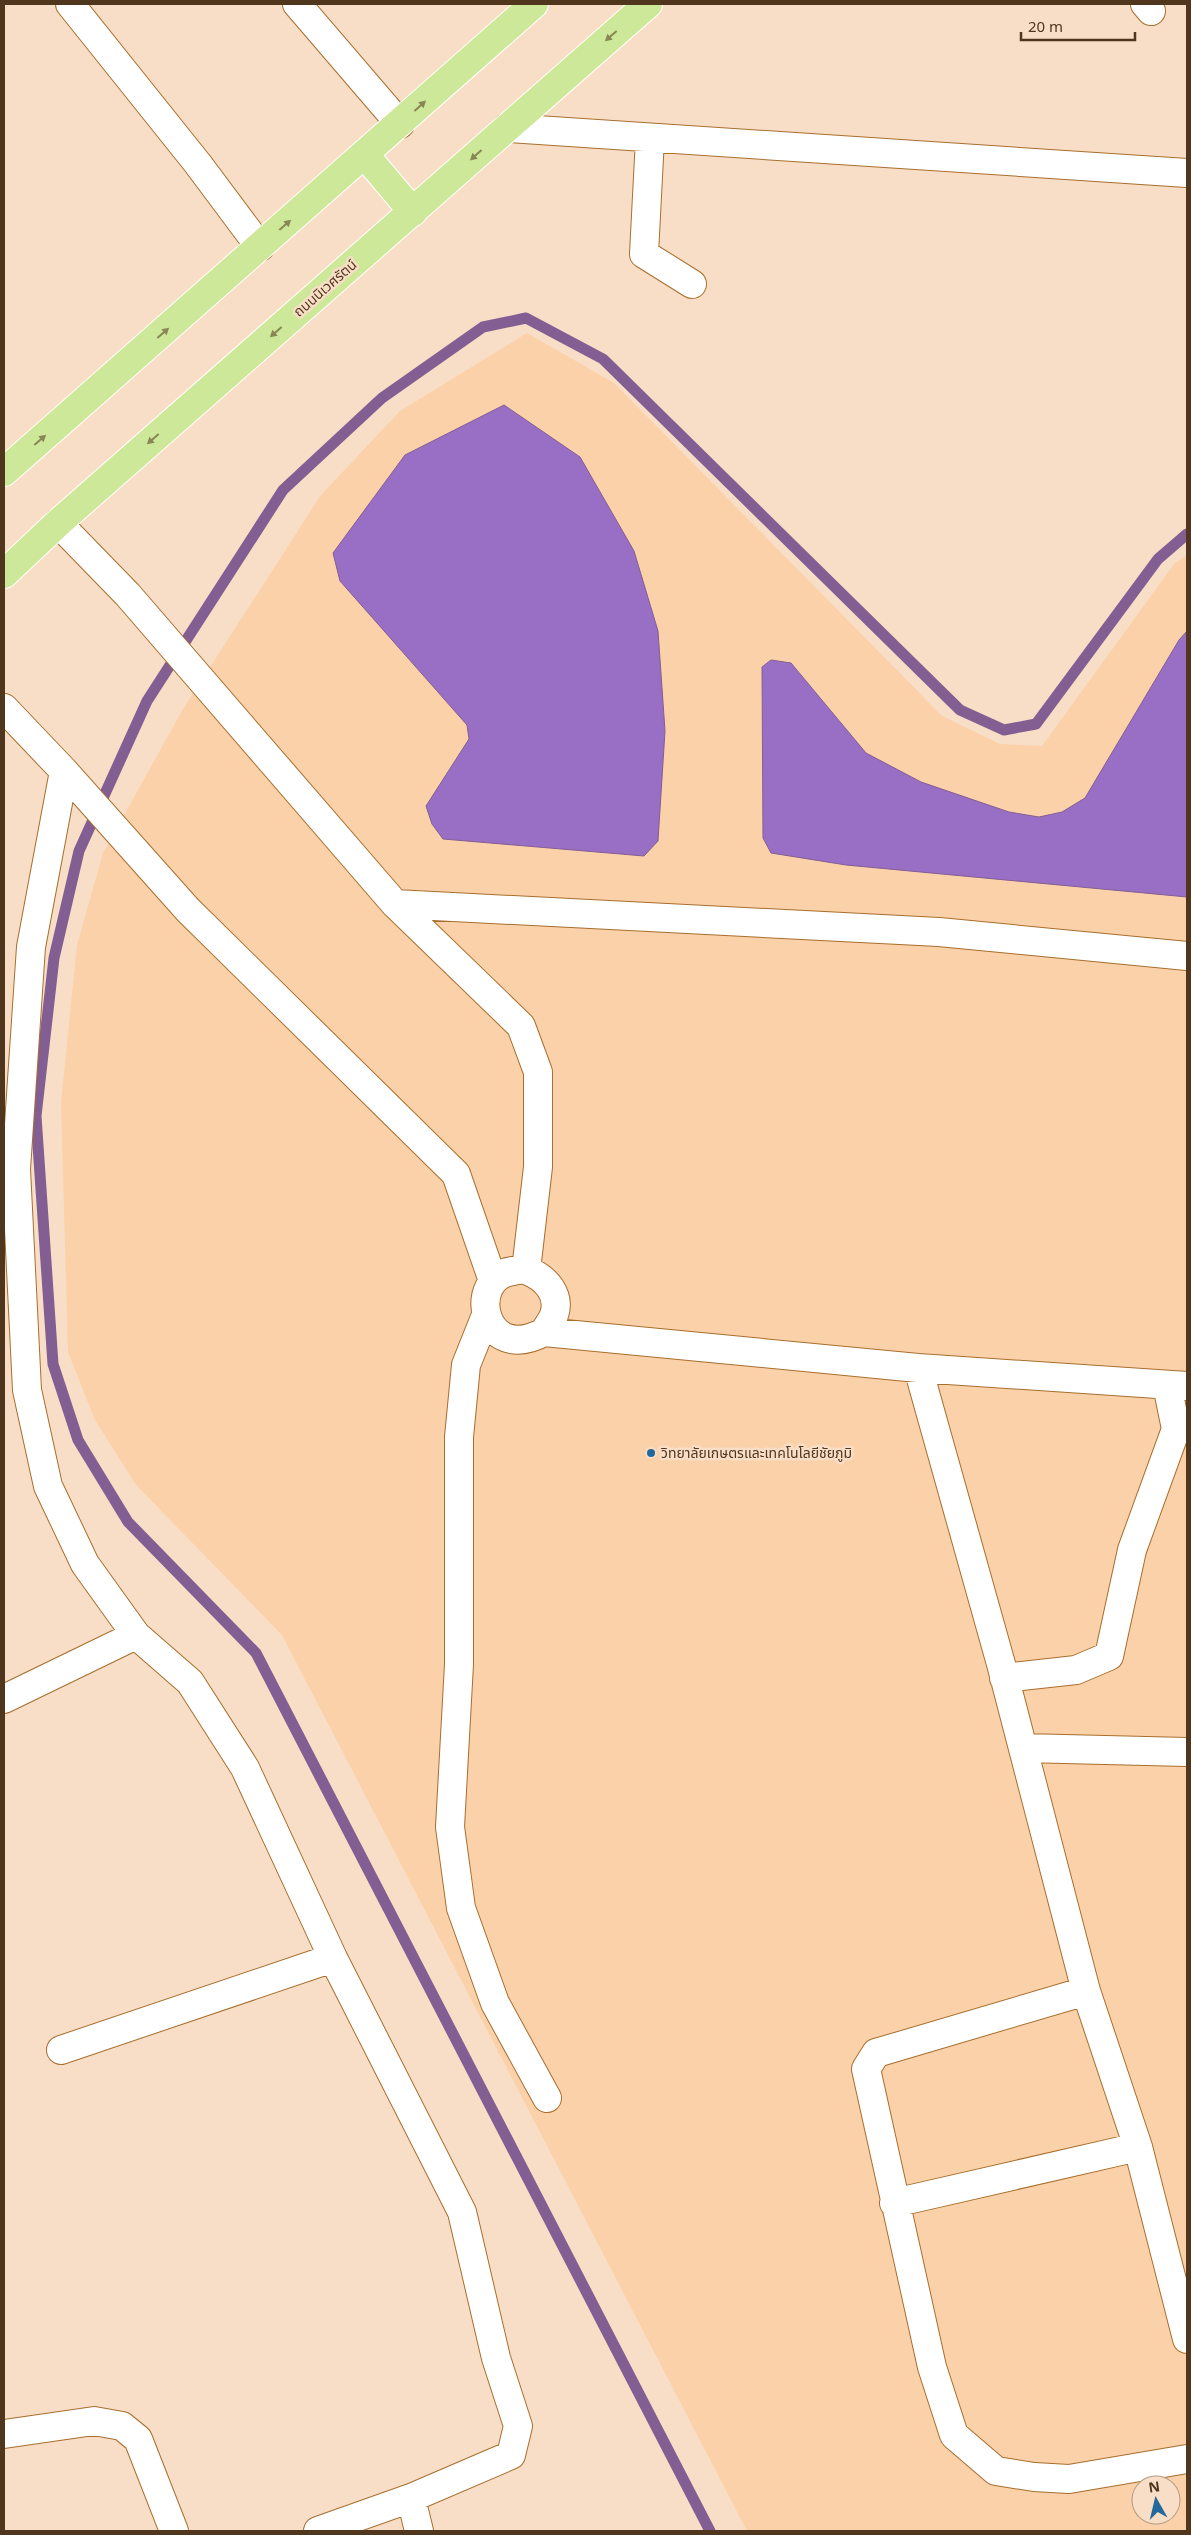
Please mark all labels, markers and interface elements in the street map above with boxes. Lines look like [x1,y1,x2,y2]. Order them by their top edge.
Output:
scale bar [1021,10,1135,42]
text: 20 m [1028,16,1063,36]
one-way arrow [606,30,618,42]
one-way arrow [413,100,425,112]
one-way arrow [471,149,483,161]
one-way arrow [278,220,291,231]
street label: ถนนนิเวศรัตน์ [289,255,360,320]
one-way arrow [270,326,282,338]
one-way arrow [156,327,169,338]
one-way arrow [148,433,160,445]
one-way arrow [34,434,46,446]
place label: วิทยาลัยเกษตรและเทคโนโลยีชัยภูมิ [660,1443,852,1462]
marker: วิทยาลัยเกษตรและเทคโนโลยีชัยภูมิ [645,1447,657,1459]
north arrow [1131,2475,1181,2525]
text: N [1147,2476,1161,2497]

